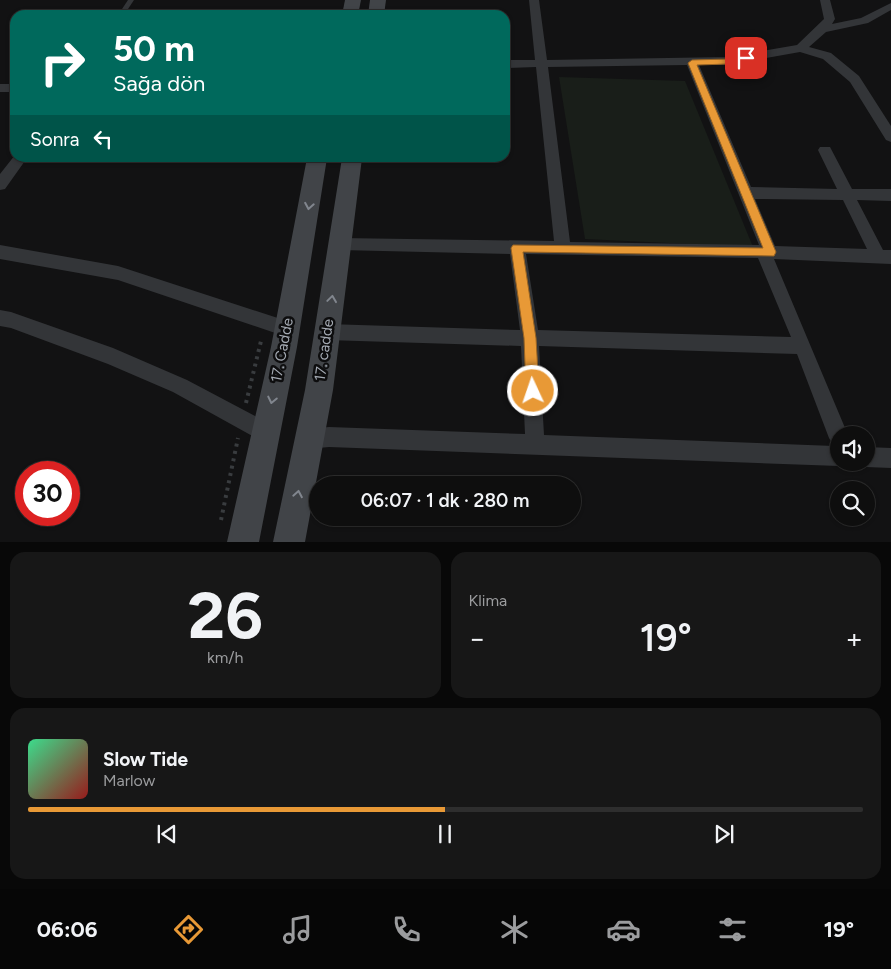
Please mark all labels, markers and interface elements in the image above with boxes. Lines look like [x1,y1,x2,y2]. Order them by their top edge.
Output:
text: 50 m [113,28,195,70]
icon: right [30,30,95,95]
pin [725,37,767,79]
icon: arrive [732,44,760,72]
text: Sağa dön [113,70,205,97]
icon: left [89,125,117,153]
text: Sonra [30,128,79,151]
one-way arrow [304,201,314,210]
one-way arrow [326,295,337,303]
street label: 17. Cadde [267,316,297,384]
street label: 17. cadde [311,318,337,382]
position arrow [506,364,558,416]
one-way arrow [267,395,278,404]
map controls [830,426,875,526]
button: sound [830,426,875,471]
speed limit sign: 30 [15,461,80,526]
button: search [830,481,875,526]
one-way arrow [292,489,303,498]
text: 06:07 · 1 dk · 280 m [361,489,529,512]
text: 26 [188,576,263,654]
text: Klima [469,591,507,610]
text: 19° [640,615,692,661]
text: − [469,621,486,655]
text: + [846,621,863,655]
text: km/h [207,648,244,667]
text: Slow Tide [103,748,188,771]
text: Marlow [103,771,155,790]
icon: previous [153,820,181,848]
icon: pause [431,820,459,848]
icon: next [710,820,738,848]
icon: directions [171,912,206,947]
icon: music [280,912,315,947]
icon: phone [389,912,424,947]
icon: climate [497,912,532,947]
icon: car [606,912,641,947]
icon: filters [715,912,750,947]
text: 06:06 [37,916,98,943]
text: 19° [824,916,854,943]

